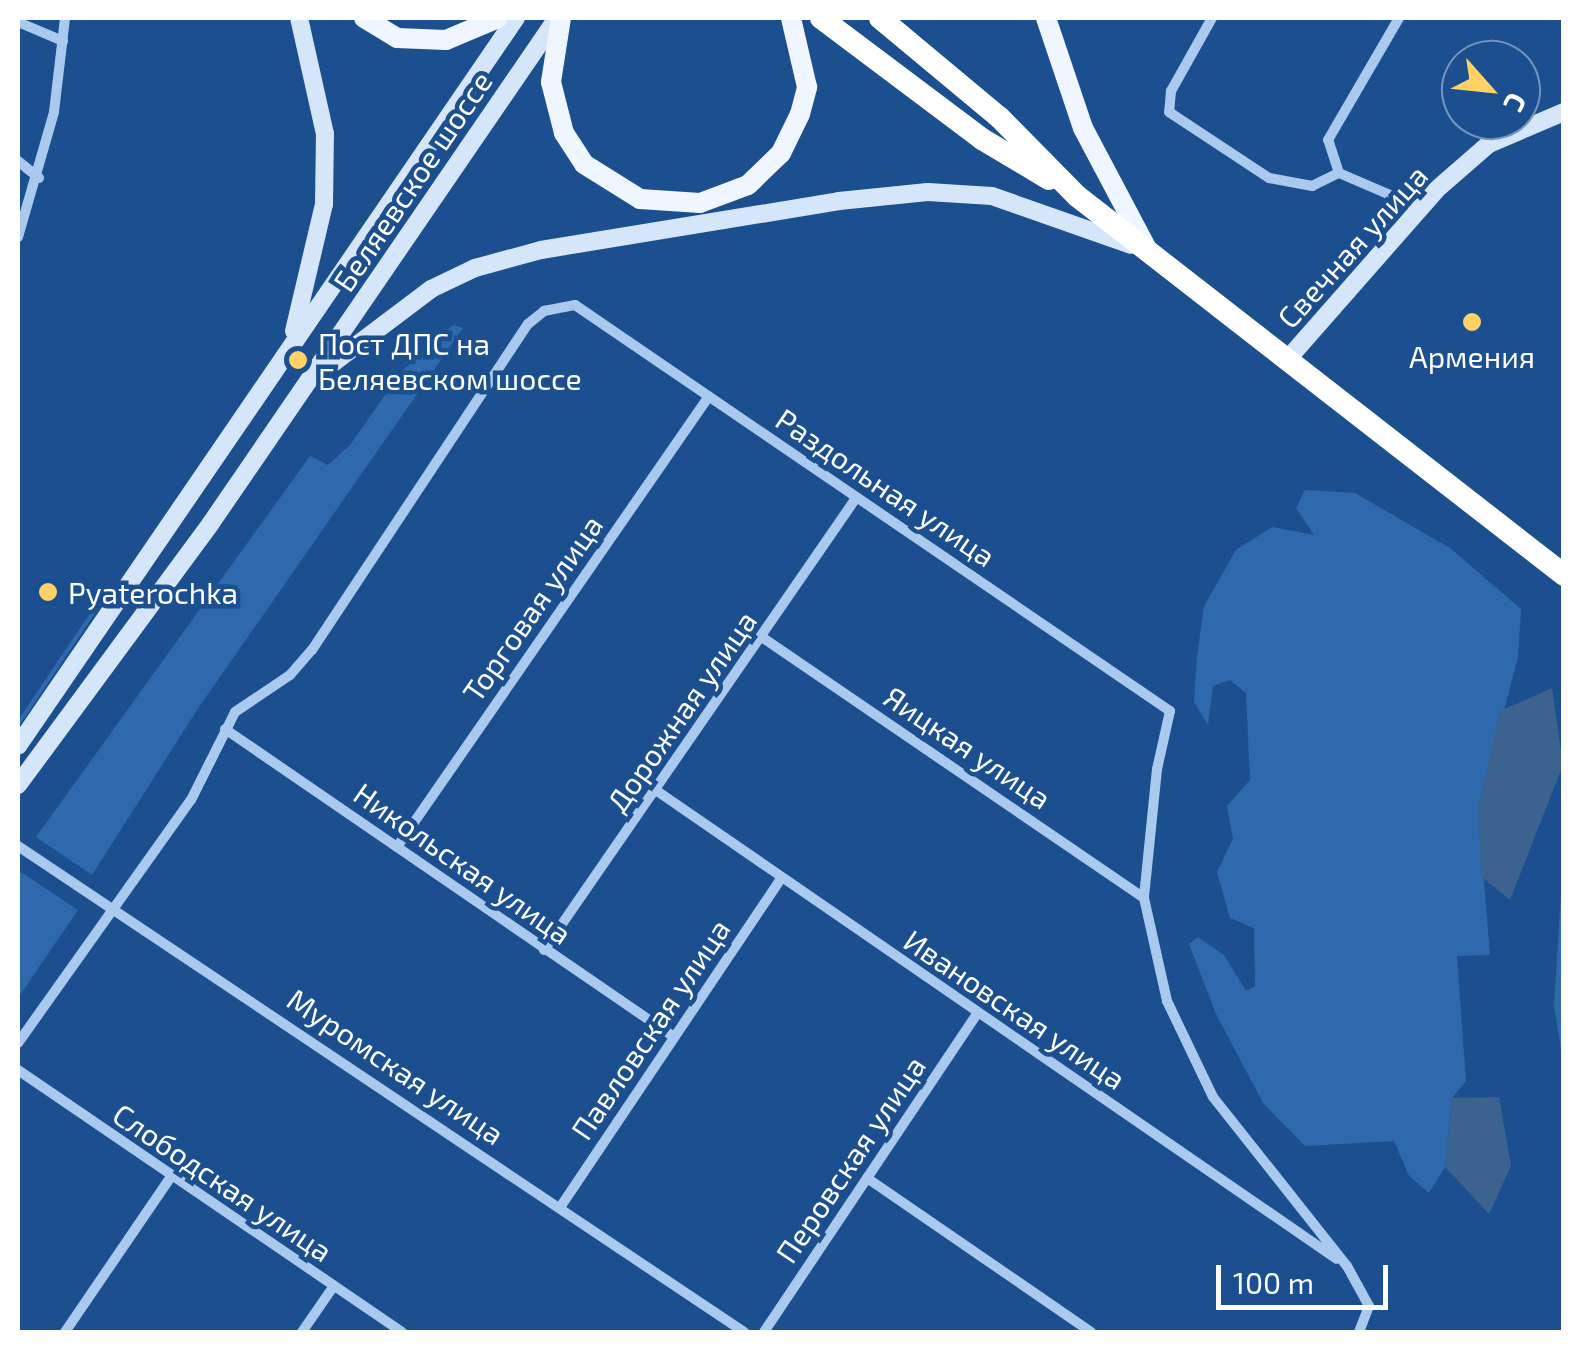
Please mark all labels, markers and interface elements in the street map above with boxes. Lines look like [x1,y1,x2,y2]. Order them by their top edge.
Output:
north arrow [1441,40,1541,140]
street label: Беляевское шоссе [325,64,499,298]
text: С [1497,88,1535,118]
street label: Свечная улица [1269,157,1435,335]
marker: Армения [1461,311,1483,333]
place label: Пост ДПС на Беляевском шоссе [318,325,582,396]
place label: Армения [1409,338,1535,374]
marker: Пост ДПС на Беляевском шоссе [287,349,309,371]
street label: Раздольная улица [770,400,1002,574]
street label: Торговая улица [454,508,610,708]
place label: Pyaterochka [68,574,238,610]
marker: Pyaterochka [37,581,59,603]
street label: Дорожная улица [598,604,764,818]
street label: Яицкая улица [878,678,1058,816]
street label: Никольская улица [347,775,579,951]
street label: Павловская улица [563,912,737,1146]
street label: Ивановская улица [897,922,1133,1096]
street label: Муромская улица [281,980,511,1152]
street label: Перовская улица [768,1049,932,1269]
street label: Слободская улица [107,1095,339,1269]
scale bar [1221,1245,1394,1307]
text: 100 m [1233,1264,1314,1300]

